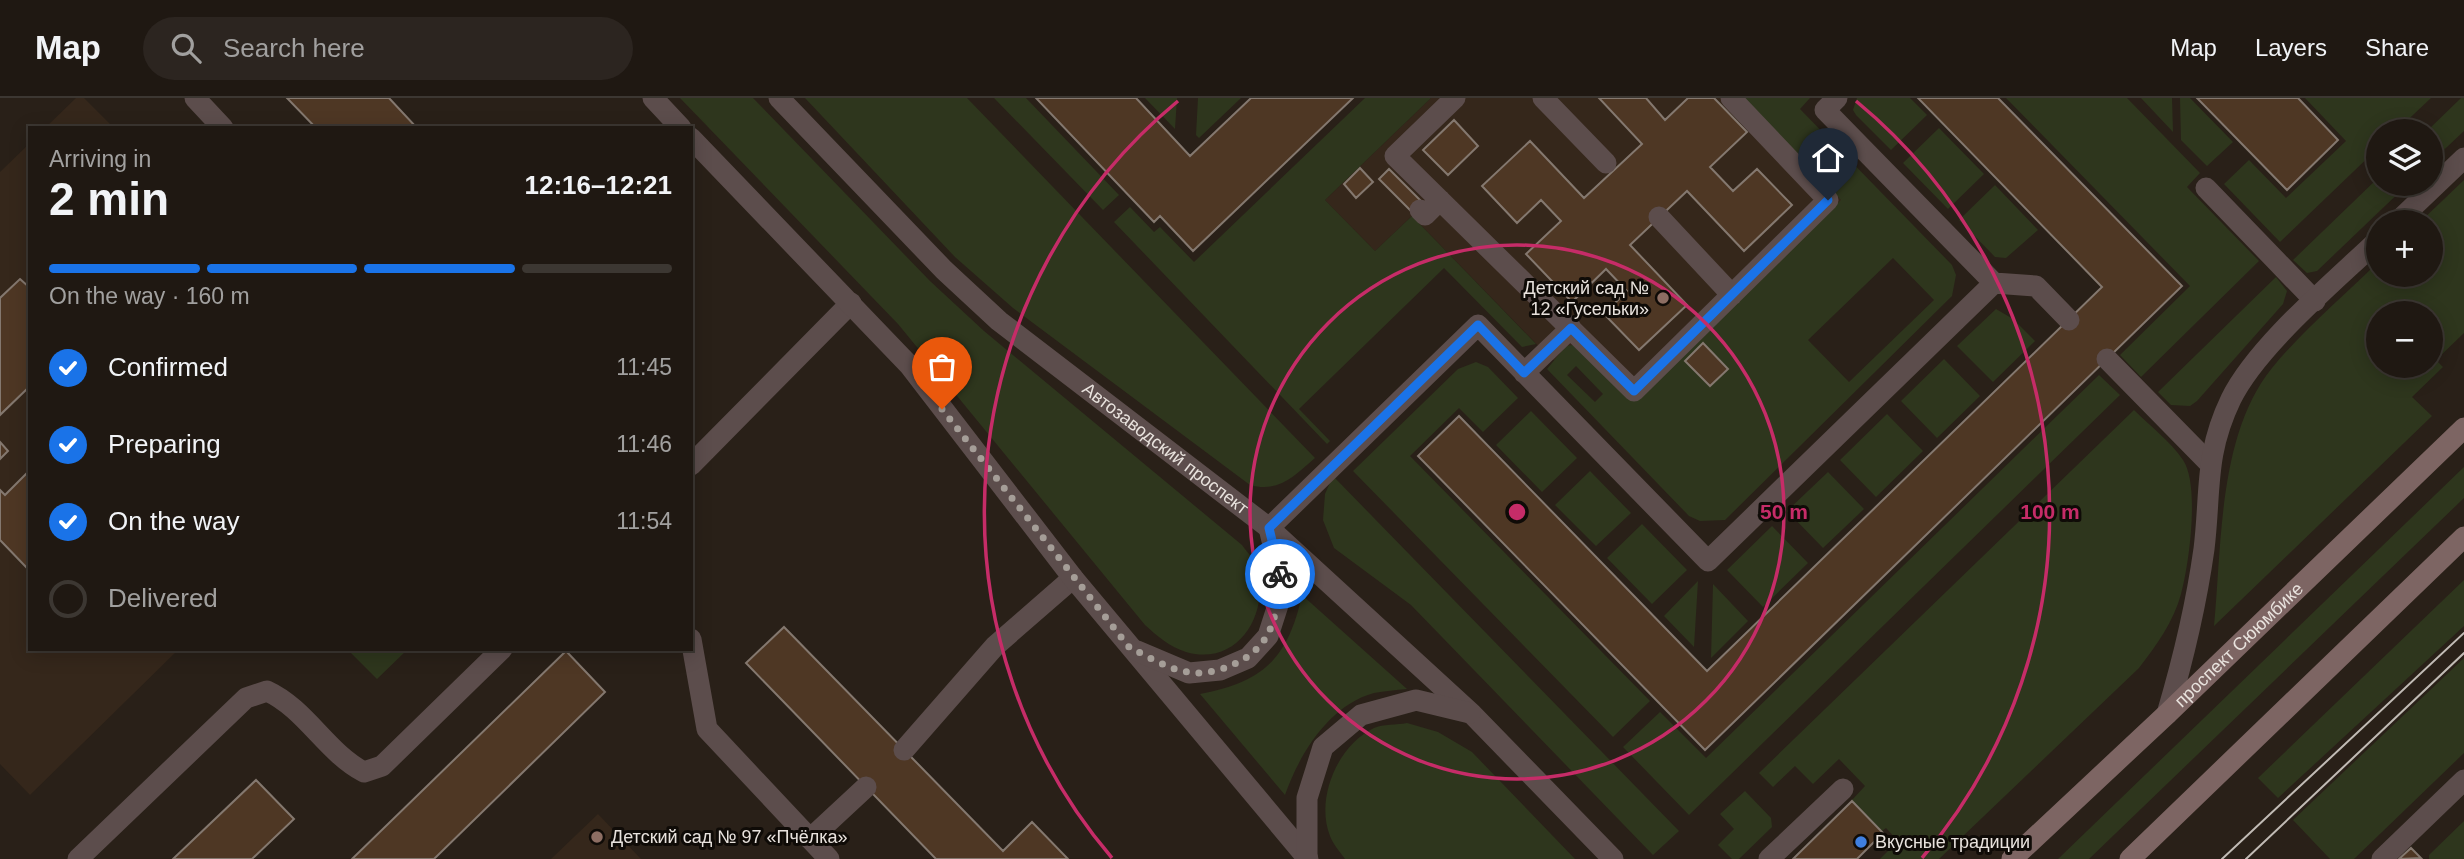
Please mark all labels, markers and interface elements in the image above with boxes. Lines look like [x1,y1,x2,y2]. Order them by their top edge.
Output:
search box [143,17,633,80]
text: Map [35,29,101,66]
icon: search [167,29,205,67]
text: Search here [223,33,365,63]
text: Map [2170,34,2217,61]
text: Layers [2255,34,2327,61]
text: Share [2365,34,2429,61]
map controls [2366,119,2443,378]
button: layers [2366,119,2443,196]
pin [1798,128,1858,200]
icon: home [1809,139,1847,177]
text: Arriving in [49,146,151,172]
text: 12:16–12:21 [525,170,672,200]
text: 2 min [49,173,169,225]
button: + [2366,210,2443,287]
place label: Детский сад № 12 «Гусельки» [1524,278,1649,319]
text: On the way · 160 m [49,283,250,309]
marker: Детский сад № 12 «Гусельки» [1655,290,1671,306]
button: − [2366,301,2443,378]
pin [912,337,972,409]
icon: bag [923,348,961,386]
icon: check [49,349,87,387]
text: Confirmed [108,352,228,382]
text: 11:45 [616,354,672,380]
street label: Автозаводский проспект [1078,379,1252,518]
icon: check [49,426,87,464]
text: Preparing [108,429,221,459]
text: 11:46 [616,431,672,457]
centre of rings [1505,500,1529,524]
text: 50 m [1760,500,1808,523]
text: 100 m [2020,500,2080,523]
icon: check [49,503,87,541]
text: On the way [108,506,240,536]
text: 11:54 [616,508,672,534]
courier [1245,539,1315,609]
icon: bike [1261,555,1299,593]
street label: проспект Сююмбике [2171,579,2307,711]
text: Delivered [108,583,218,613]
place label: Детский сад № 97 «Пчёлка» [611,827,848,847]
marker: Детский сад № 97 «Пчёлка» [589,829,605,845]
place label: Вкусные традиции [1875,832,2030,852]
marker: Вкусные традиции [1853,834,1869,850]

